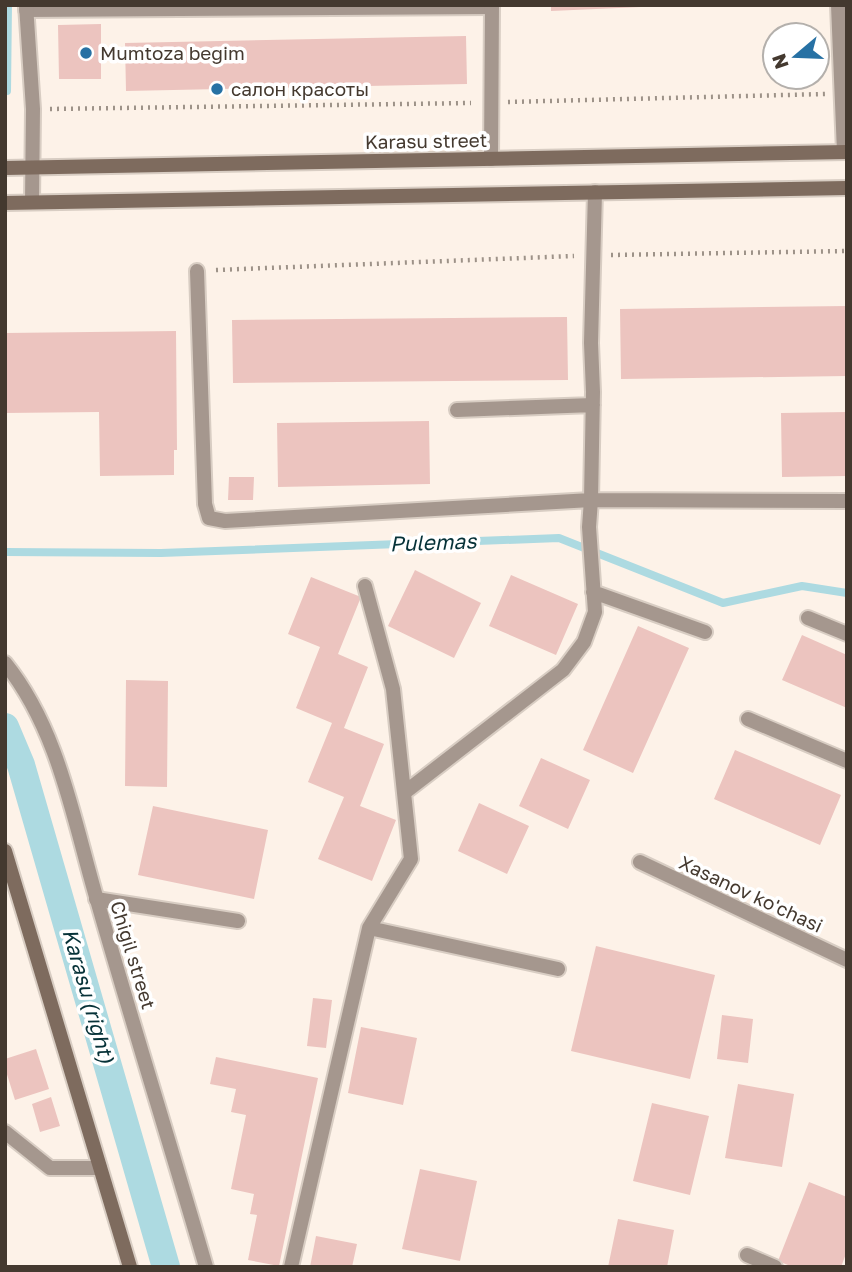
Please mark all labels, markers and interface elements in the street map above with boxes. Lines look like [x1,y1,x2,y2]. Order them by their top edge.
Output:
north arrow [761,21,831,91]
place label: Mumtoza begim [100,41,245,64]
marker: Mumtoza begim [78,45,94,61]
text: N [766,51,793,72]
place label: салон красоты [231,77,369,100]
marker: салон красоты [209,81,225,97]
street label: Karasu street [365,128,487,153]
water label: Pulemas [389,527,478,557]
street label: Xasanov ko'chasi [676,850,827,937]
street label: Chigil street [106,898,161,1012]
water label: Karasu (right) [57,925,121,1066]

